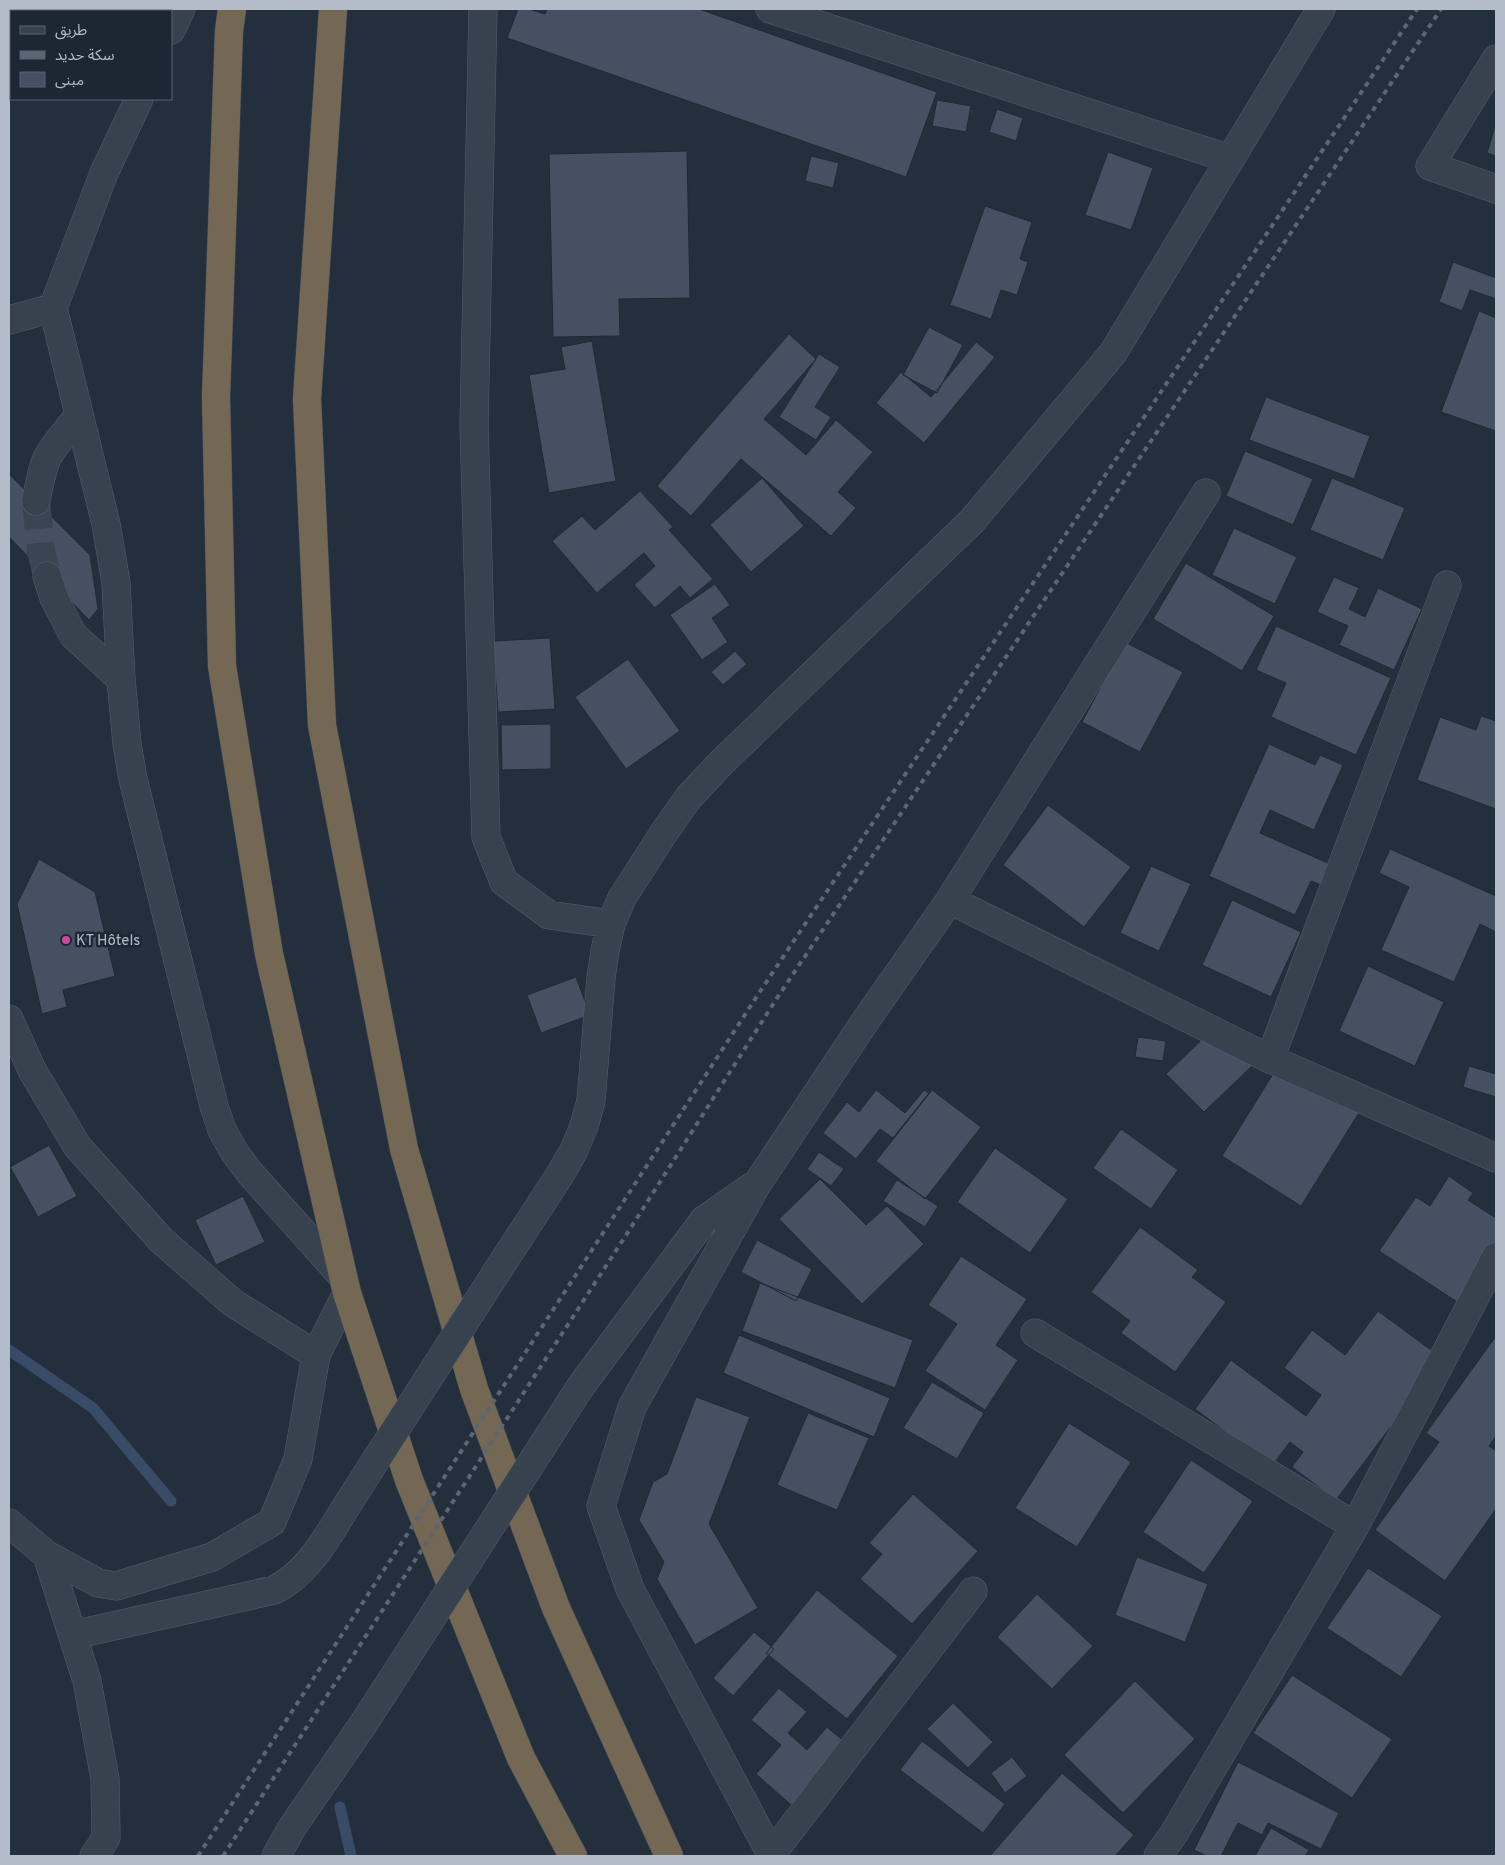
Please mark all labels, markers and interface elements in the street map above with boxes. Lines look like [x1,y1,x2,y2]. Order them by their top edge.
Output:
legend [10,10,172,100]
text: طريق [55,22,87,41]
text: سكة حديد [55,47,115,66]
text: مبنى [55,72,84,91]
place label: KT Hôtels [76,932,140,951]
marker: KT Hôtels [60,934,72,946]

